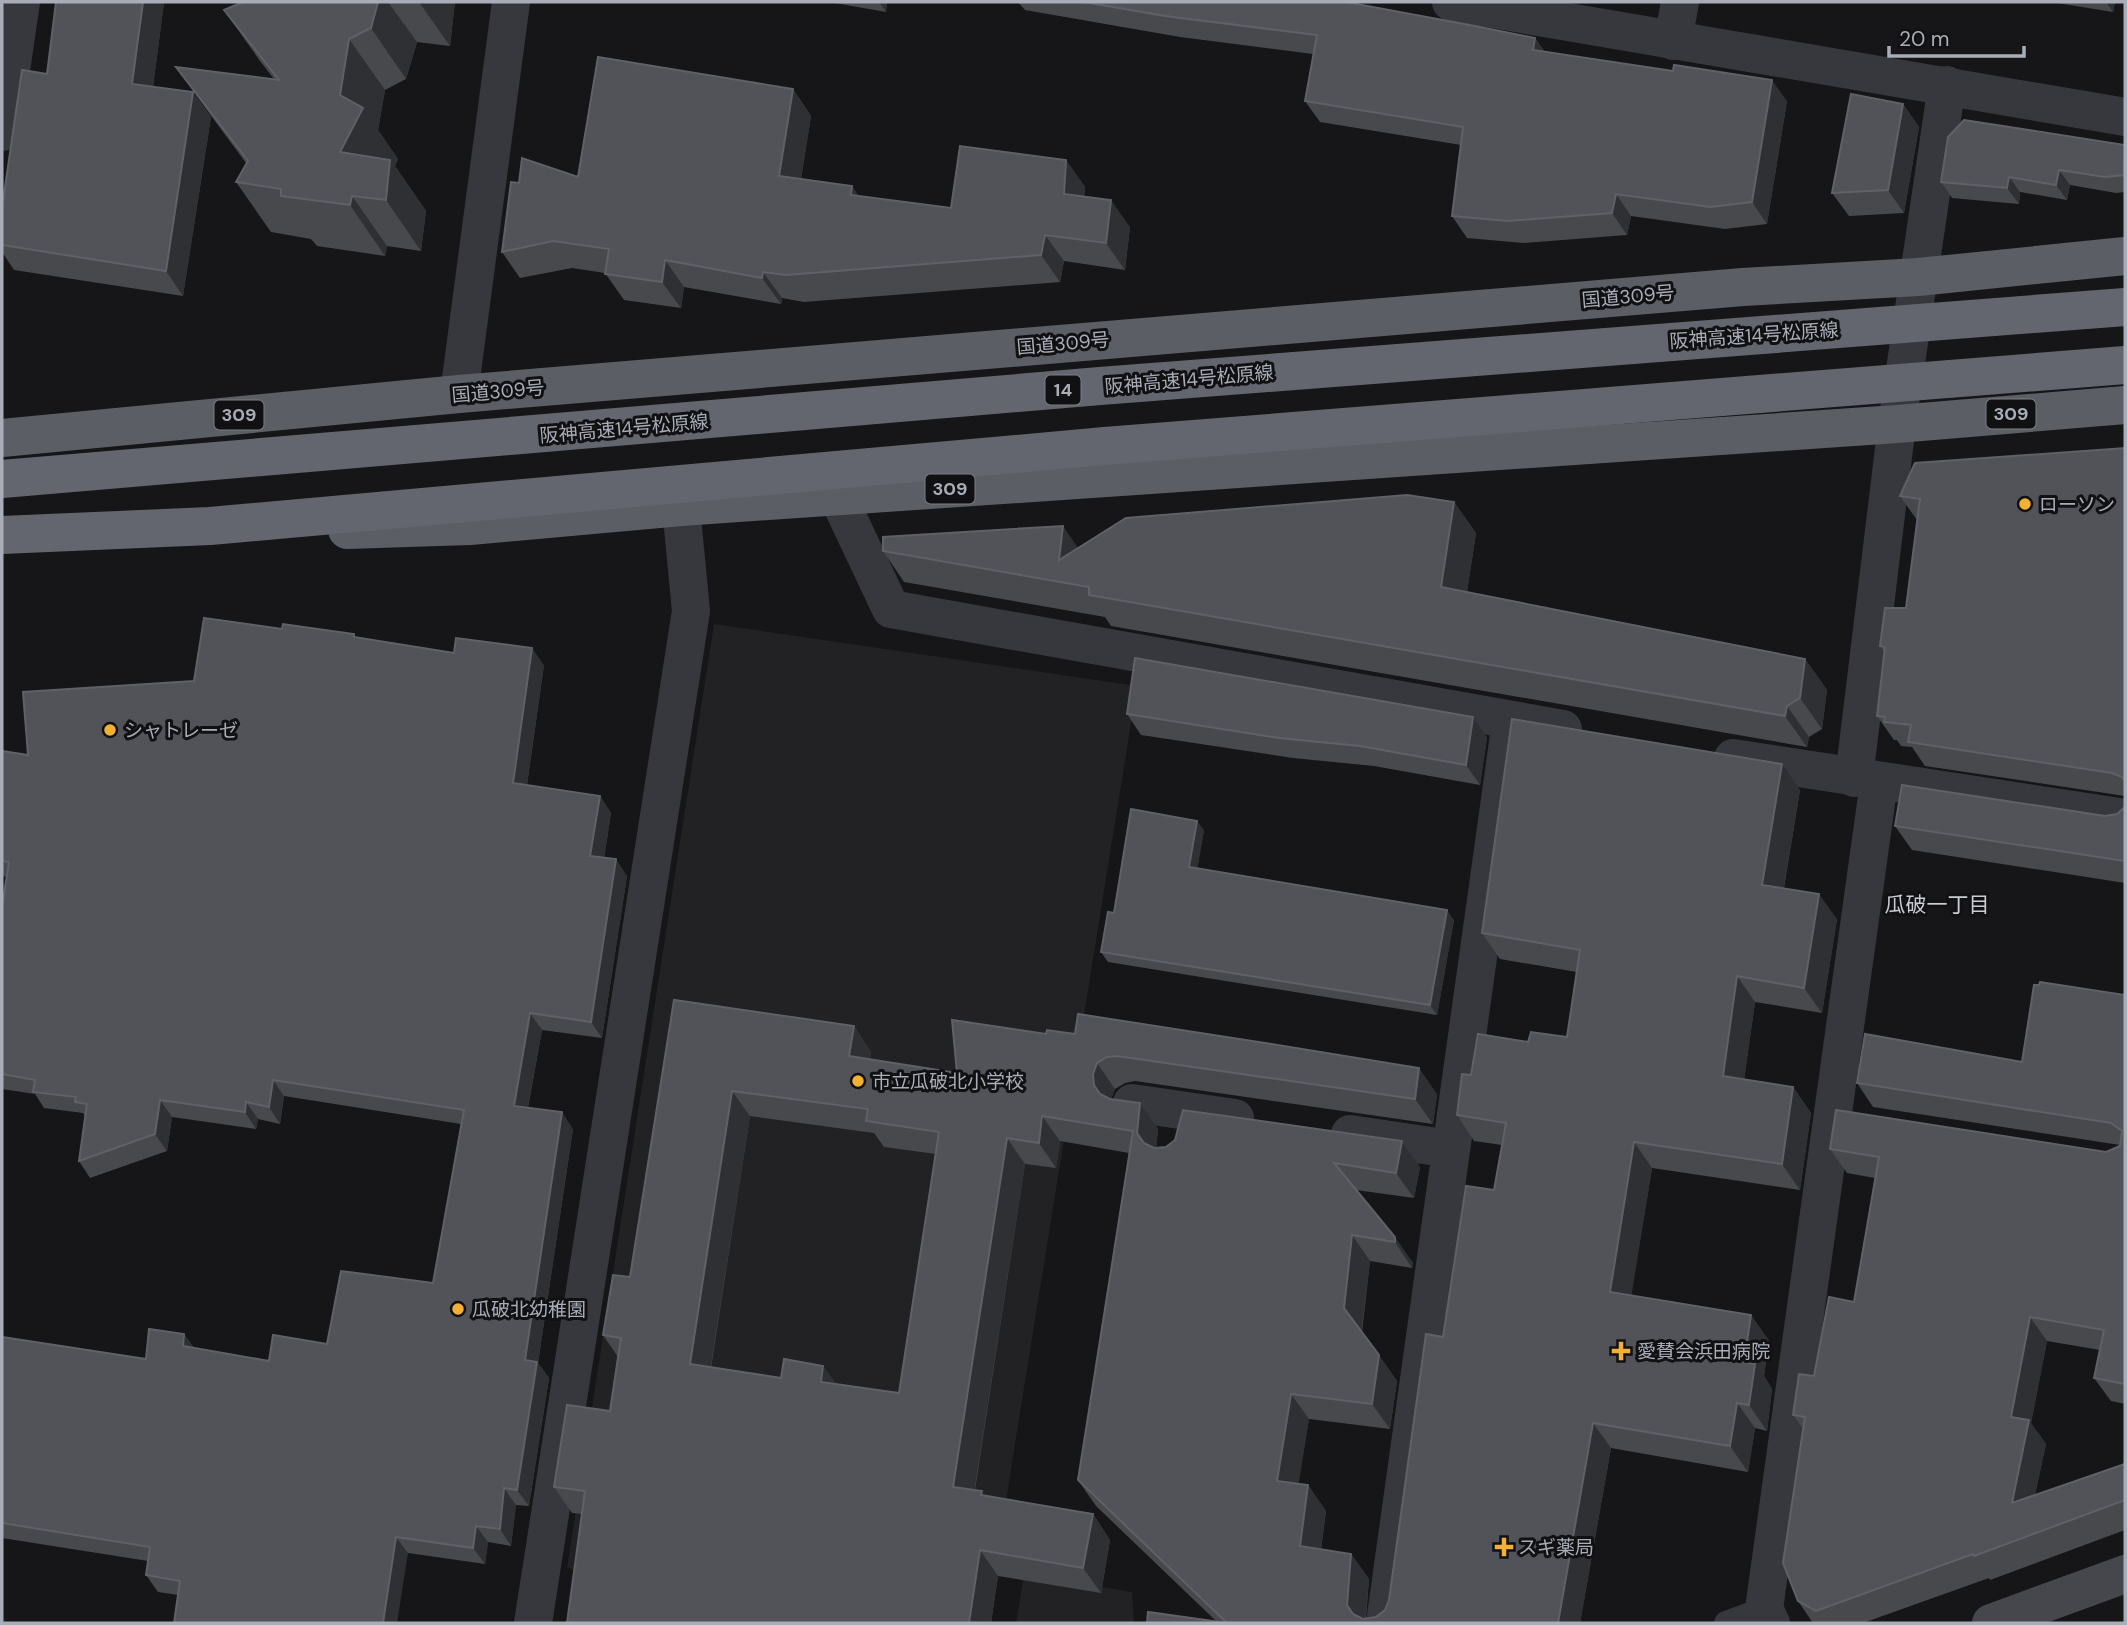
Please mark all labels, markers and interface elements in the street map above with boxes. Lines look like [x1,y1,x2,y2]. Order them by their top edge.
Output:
scale bar [1889,14,2024,58]
text: 20 m [1899,25,1950,53]
street label: 国道309号 [1581,280,1676,313]
street label: 阪神高速14号松原線 [1669,317,1839,354]
street label: 国道309号 [1016,327,1111,360]
street label: 阪神高速14号松原線 [1104,360,1275,399]
street label: 国道309号 [451,375,546,408]
road number: 14 [1046,376,1080,404]
road number: 309 [215,400,264,430]
road number: 309 [1986,400,2036,428]
street label: 阪神高速14号松原線 [539,409,710,448]
road number: 309 [926,475,974,504]
place label: ローソン [2039,492,2115,517]
marker: ローソン [2017,496,2033,512]
place label: シャトレーゼ [124,718,238,743]
marker: シャトレーゼ [102,722,118,738]
district label: 瓜破一丁目 [1885,891,1990,919]
place label: 市立瓜破北小学校 [872,1069,1024,1094]
marker: 市立瓜破北小学校 [850,1073,866,1089]
place label: 瓜破北幼稚園 [472,1297,586,1322]
marker: 瓜破北幼稚園 [450,1301,466,1317]
place label: 愛賛会浜田病院 [1637,1339,1770,1364]
marker: 愛賛会浜田病院 [1611,1341,1631,1361]
place label: スギ薬局 [1518,1535,1594,1560]
marker: スギ薬局 [1496,1539,1512,1555]

